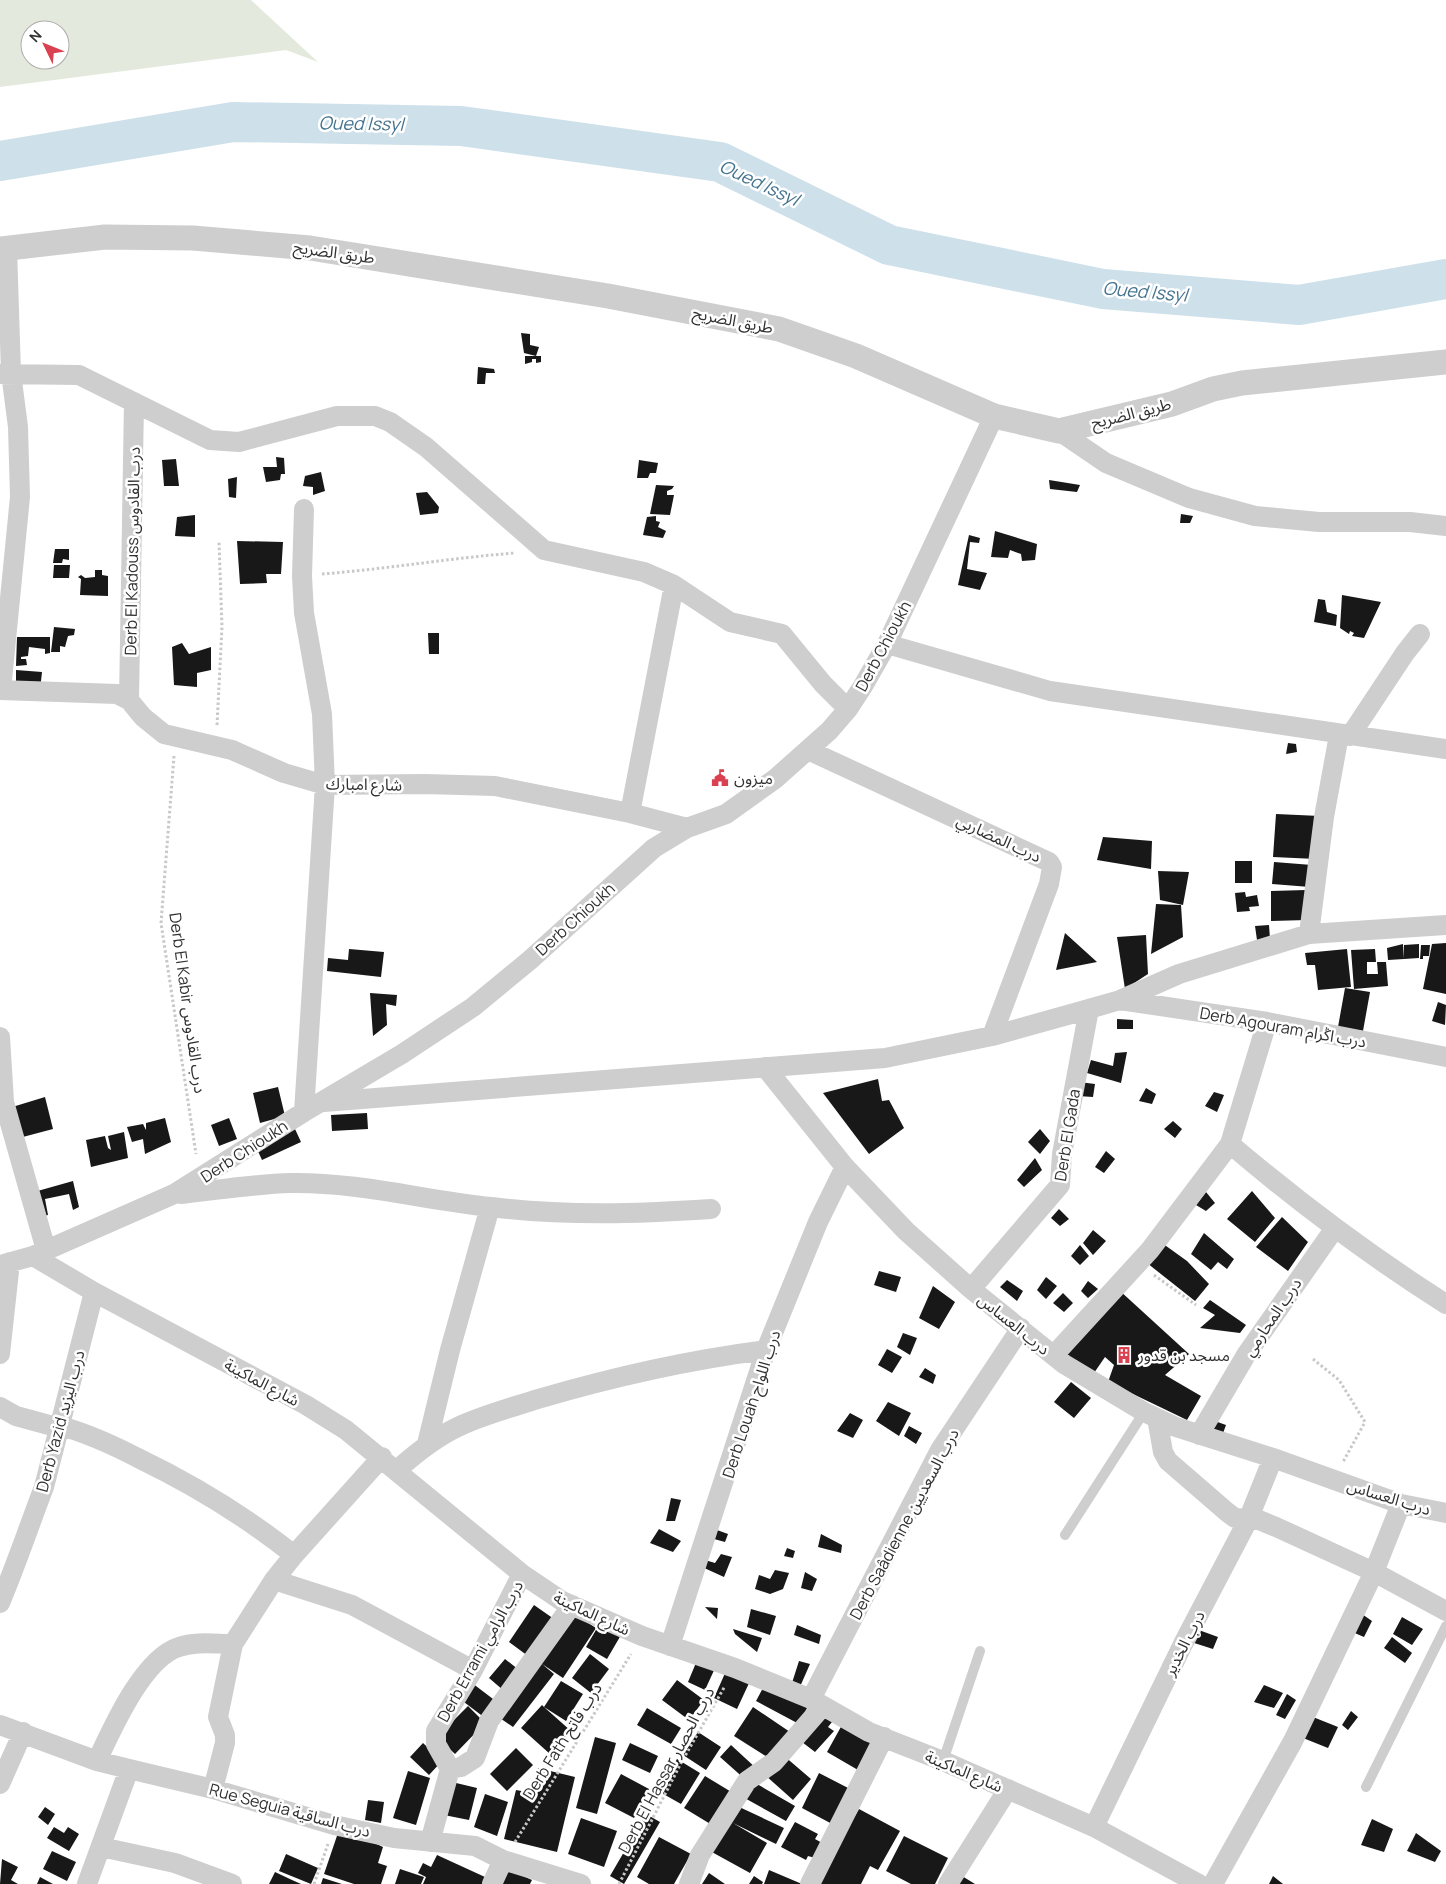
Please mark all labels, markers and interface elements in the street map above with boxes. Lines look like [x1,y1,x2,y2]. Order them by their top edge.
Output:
north arrow [20,20,70,70]
text: N [25,26,46,46]
water label: Oued Issyl [318,110,406,136]
water label: Oued Issyl [716,153,806,212]
street label: طريق الضريح [292,235,376,271]
water label: Oued Issyl [1102,275,1191,307]
street label: طريق الضريح [690,301,775,341]
street label: طريق الضريح [1089,392,1174,436]
street label: Derb El Kadouss درب القادوس [119,446,145,656]
street label: Derb Chioukh [850,597,916,695]
place label: ميزون [734,767,773,789]
public building icon: ميزون [710,768,730,788]
street label: شارع امبارك [326,772,402,798]
street label: درب المضاربي [952,809,1045,869]
street label: Derb Chioukh [531,877,619,961]
street label: Derb El Kabir درب القادوس [164,911,212,1095]
street label: Derb Agouram درب اڭرام [1198,1002,1368,1054]
street label: Derb El Gada [1049,1087,1085,1183]
street label: Derb Chioukh [196,1115,292,1187]
street label: درب المحارمي [1238,1274,1308,1361]
street label: درب العساس [973,1288,1055,1360]
street label: Derb Louah درب اللواح [717,1327,787,1481]
place label: مسجد بن قدور [1137,1344,1230,1366]
building icon: مسجد بن قدور [1114,1345,1134,1365]
street label: Derb Yazid درب اليزيد [31,1348,89,1494]
street label: شارع الماكينة [220,1353,303,1413]
street label: Derb Saâdienne درب السعديين [844,1425,964,1623]
street label: درب العساس [1344,1474,1434,1520]
street label: Derb Errami درب الرامي [432,1576,530,1727]
street label: شارع الماكينة [549,1586,634,1642]
street label: درب الخدير [1158,1607,1210,1680]
street label: Derb Fath درب فاتح [517,1678,608,1805]
street label: Derb El Hassar درب الحصار [613,1683,719,1857]
street label: شارع الماكينة [921,1745,1006,1799]
street label: Rue Seguia درب الساقية [207,1778,373,1842]

